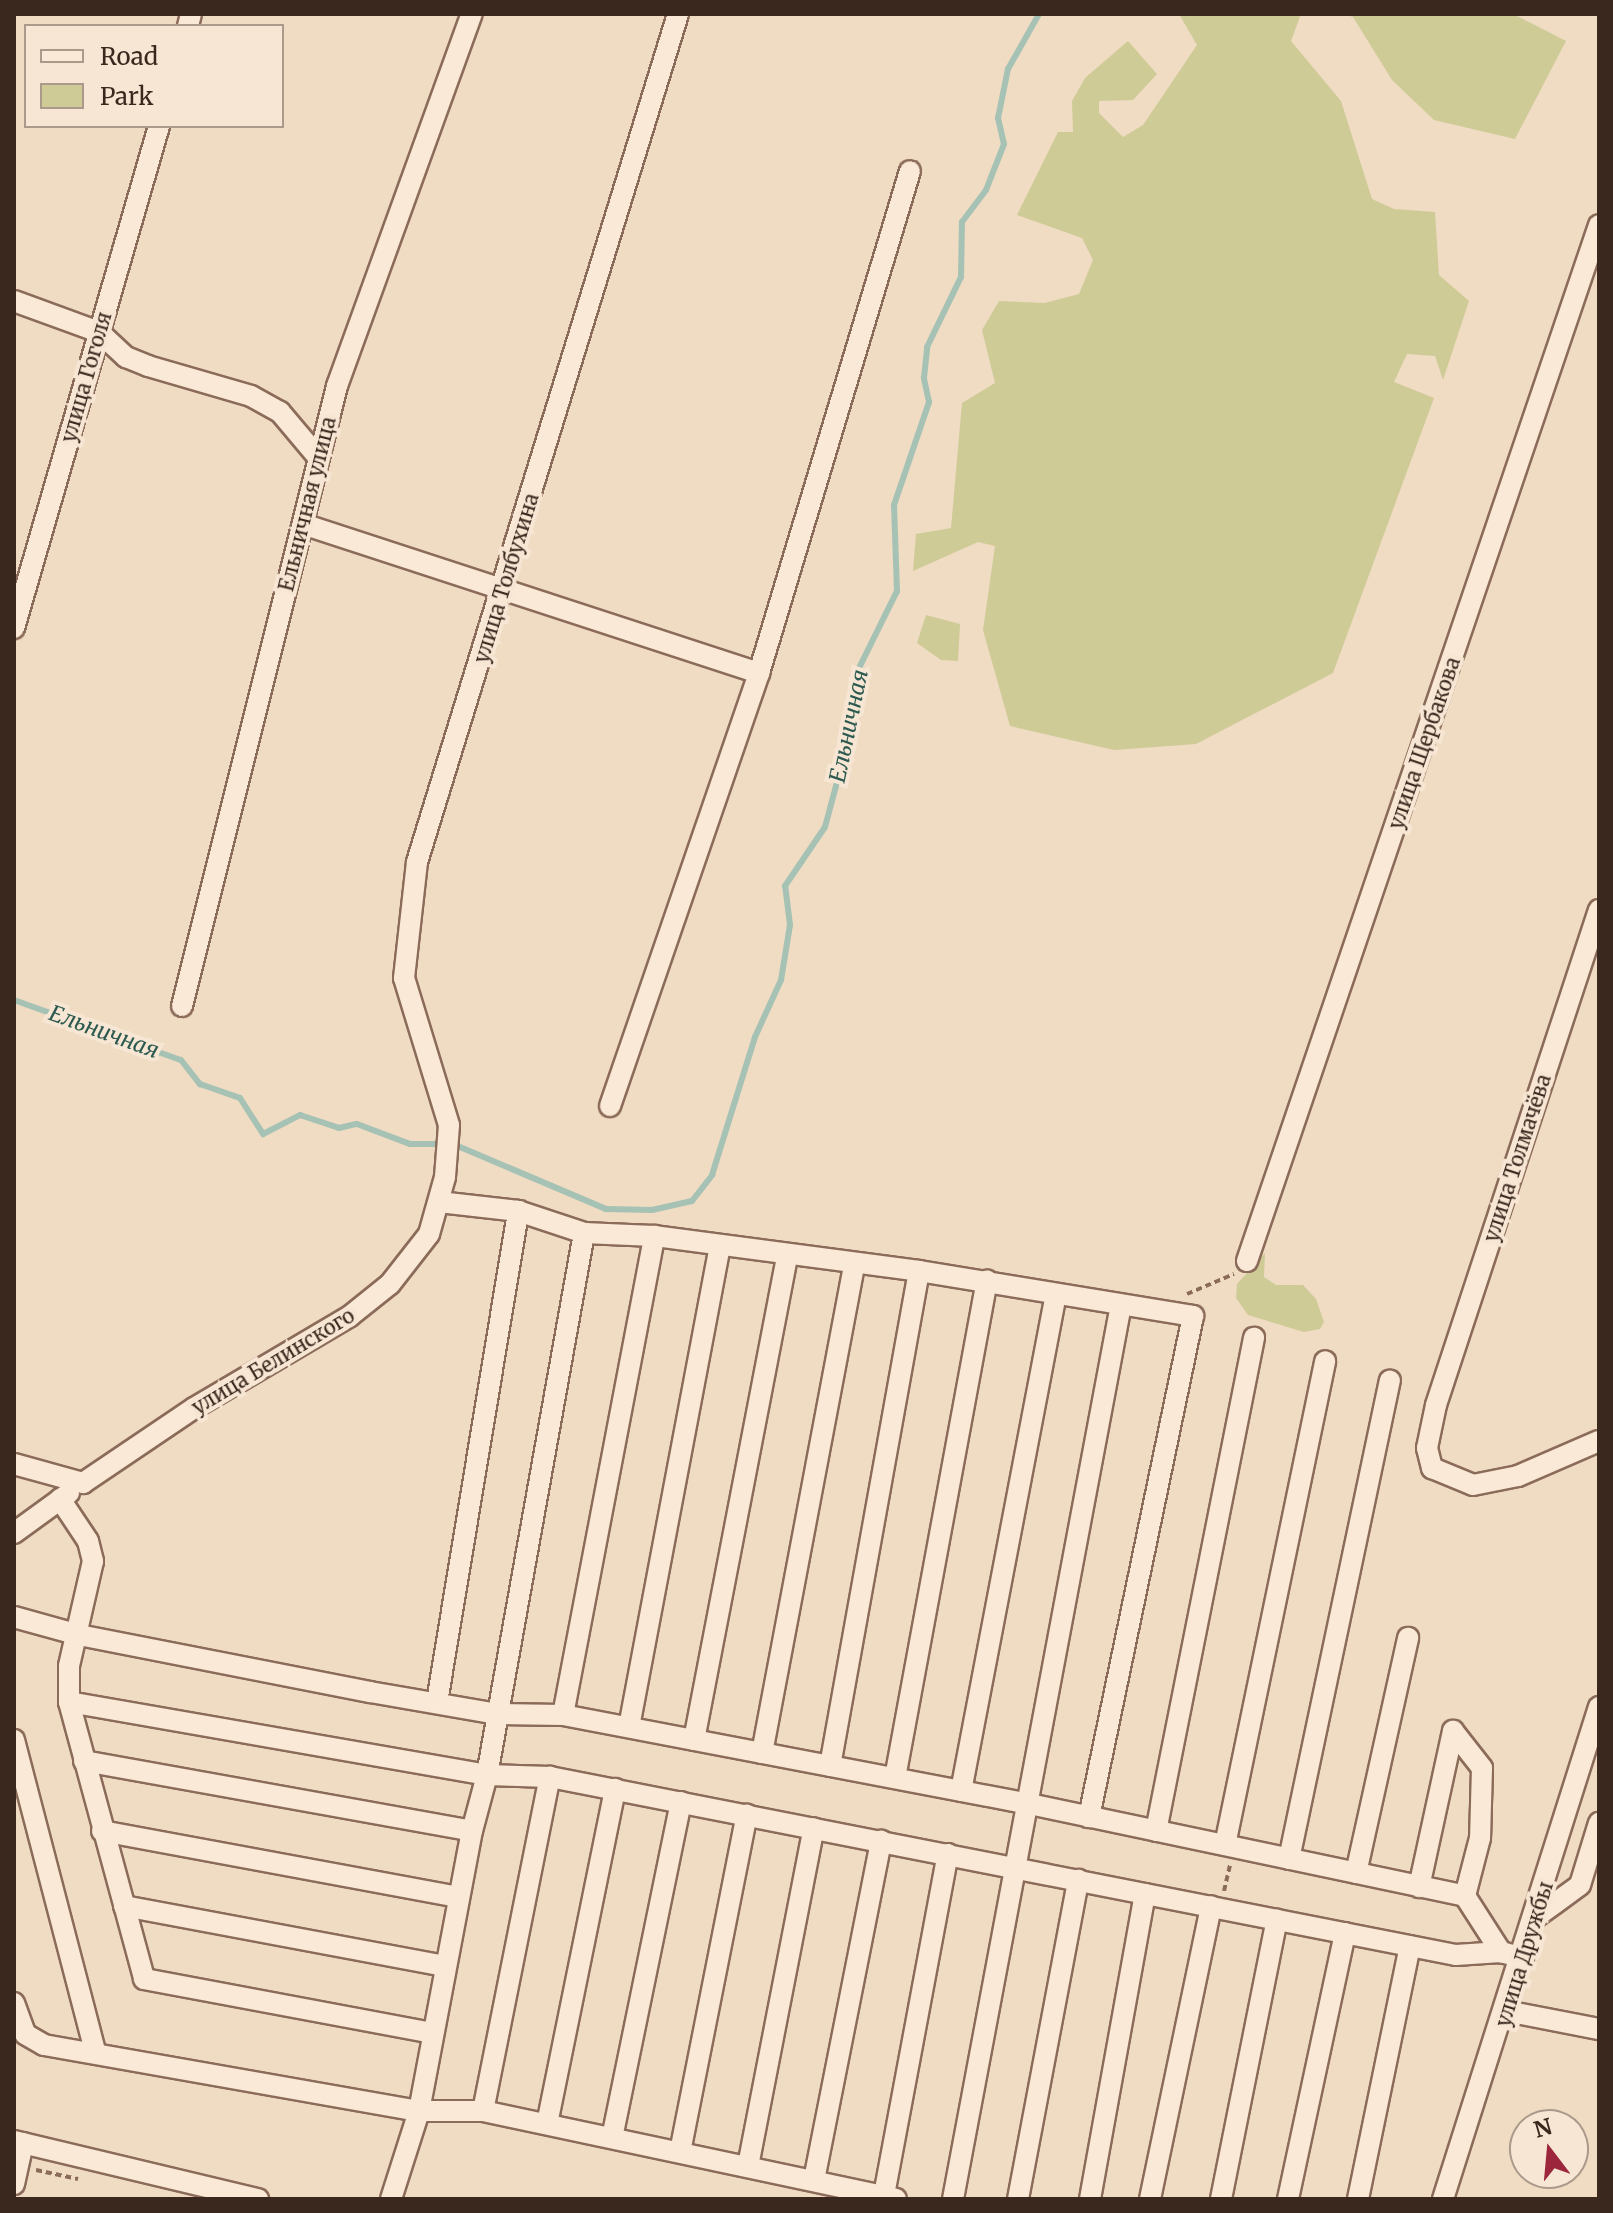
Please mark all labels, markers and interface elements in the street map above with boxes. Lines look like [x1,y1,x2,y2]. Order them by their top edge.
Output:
legend [24,24,284,128]
text: Road [100,41,158,72]
text: Park [100,81,153,112]
street label: улица Гоголя [56,309,116,445]
street label: Ельничная улица [274,414,340,594]
street label: улица Толбухина [469,490,543,666]
street label: улица Щербакова [1383,654,1465,832]
water label: Ельничная [824,667,874,785]
water label: Ельничная [46,1000,162,1064]
street label: улица Толмачёва [1479,1071,1555,1245]
street label: улица Белинского [187,1303,359,1419]
street label: улица Дружбы [1490,1878,1558,2030]
north arrow [1509,2109,1589,2189]
text: N [1531,2112,1555,2144]

